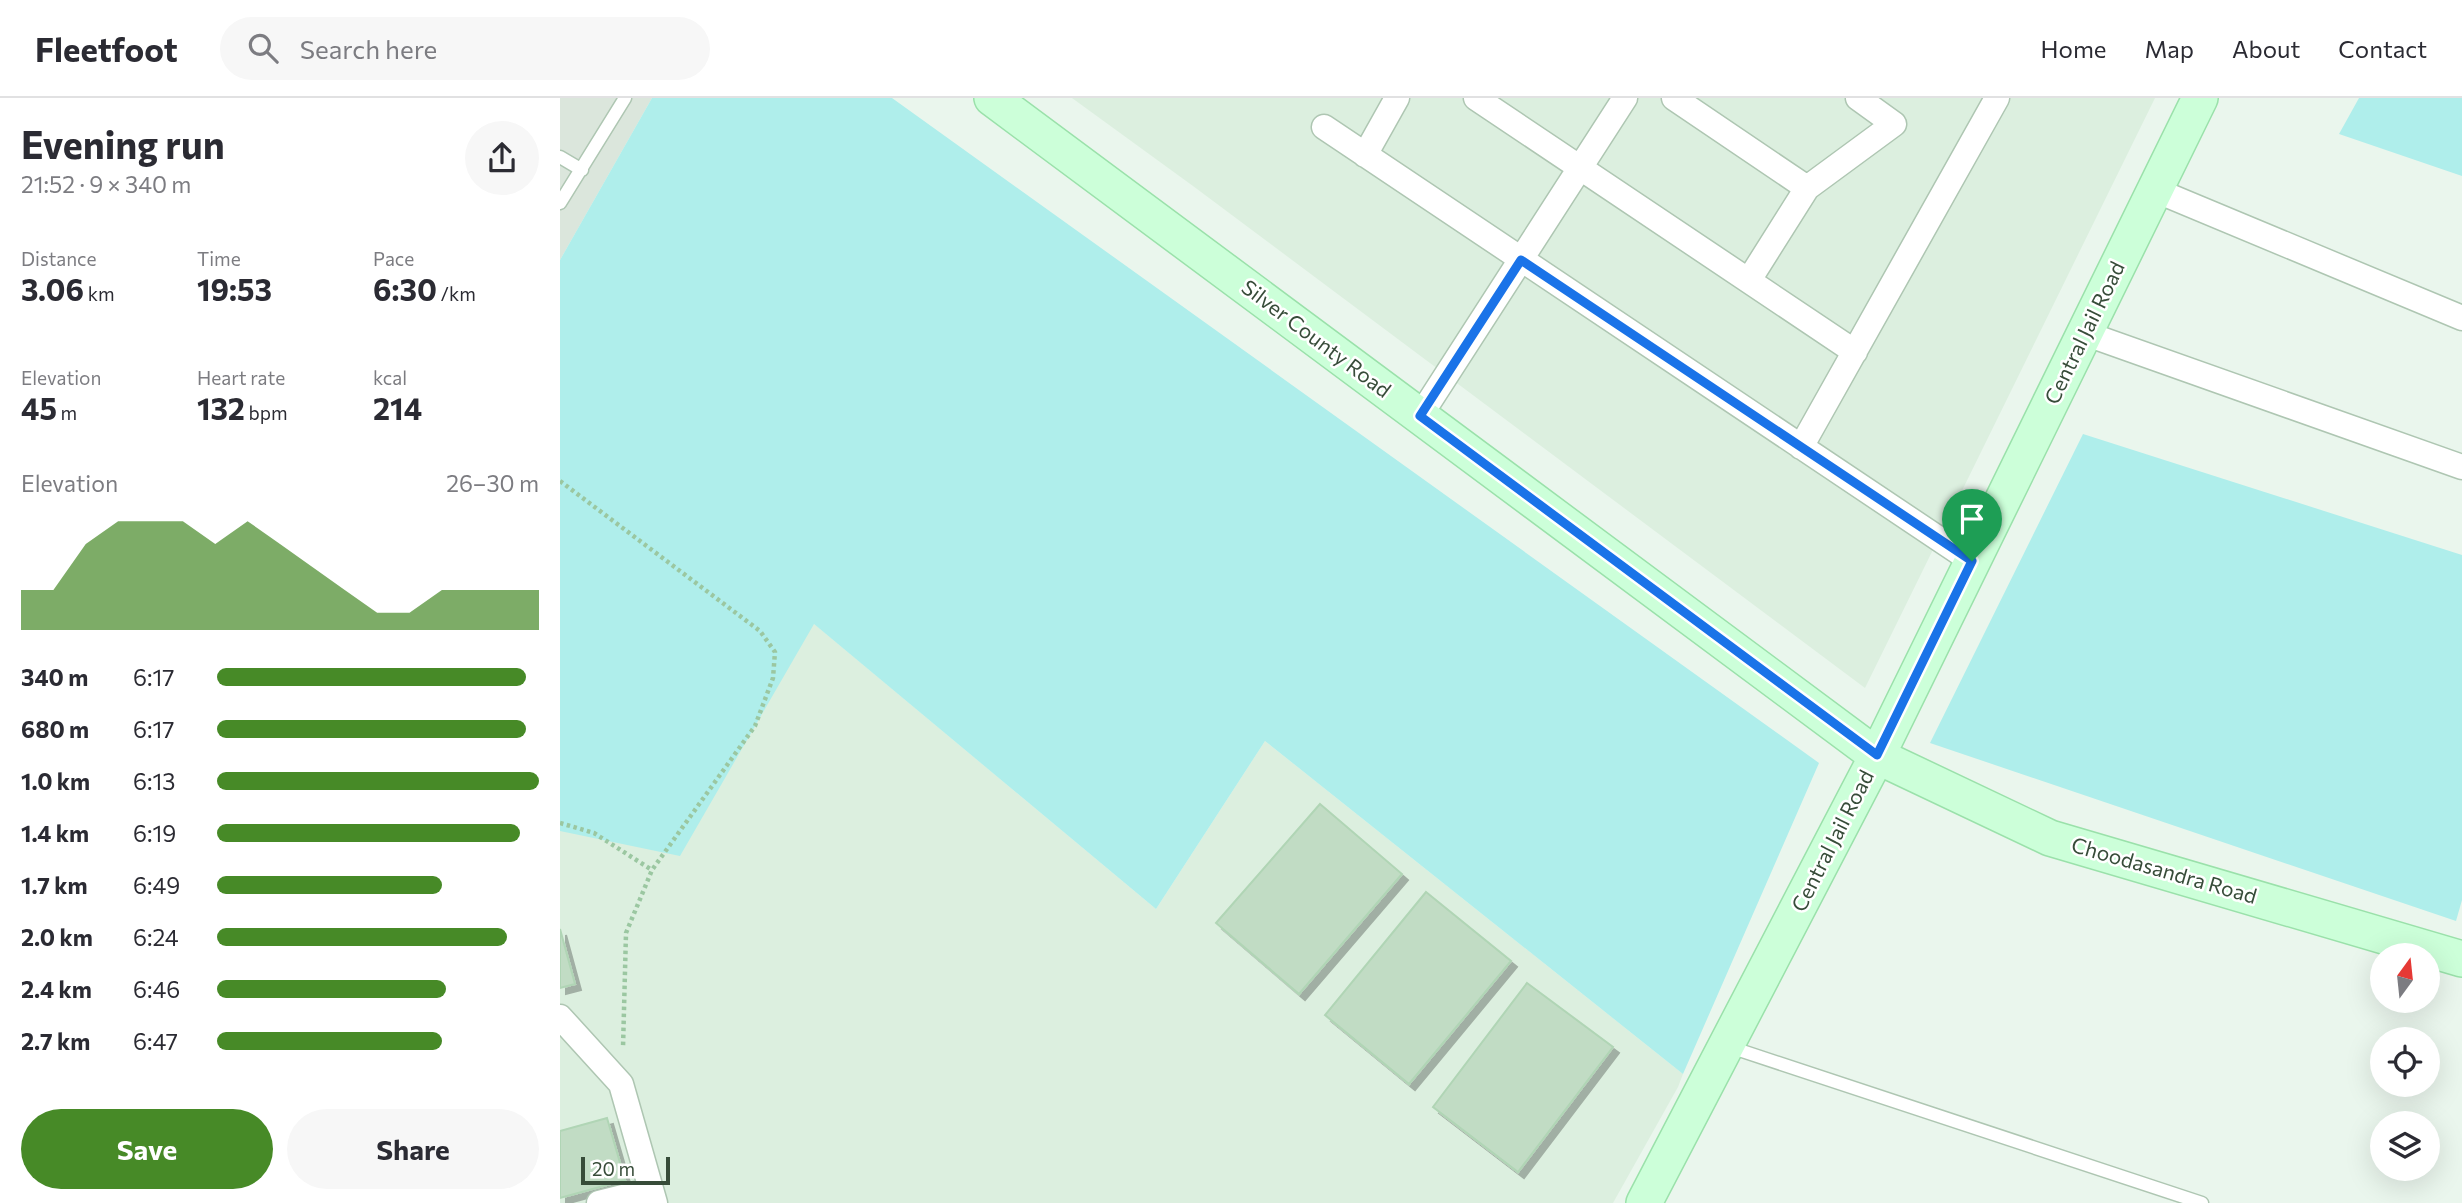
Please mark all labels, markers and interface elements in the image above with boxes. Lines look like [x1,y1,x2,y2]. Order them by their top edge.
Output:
search box [220,17,710,80]
text: Fleetfoot [35,28,178,69]
icon: search [244,29,282,67]
text: Search here [300,33,437,64]
text: Home [2041,34,2107,63]
text: Map [2145,34,2194,63]
text: About [2232,34,2300,63]
text: Contact [2338,34,2427,63]
text: Evening run [21,120,225,167]
button: share [465,121,539,195]
text: 21:52 · 9 × 340 m [21,170,191,198]
text: Distance [21,247,97,270]
text: Time [197,247,241,270]
text: Pace [373,247,414,270]
street label: Central Jail Road [2038,257,2129,408]
text: 3.06 [21,270,84,307]
text: 19:53 [197,270,272,307]
text: 6:30 [373,270,437,307]
street label: Silver County Road [1237,274,1396,402]
text: km [84,282,115,305]
text: /km [437,282,476,305]
text: Elevation [21,366,101,389]
text: Heart rate [197,366,285,389]
text: kcal [373,366,407,389]
text: 45 [21,389,57,426]
text: 132 [197,389,245,426]
text: 214 [373,389,422,426]
text: m [57,401,77,424]
text: bpm [245,401,288,424]
text: Elevation [21,469,118,497]
text: 26–30 m [446,469,539,497]
pin [1942,489,2002,561]
icon: arrive [1953,500,1991,538]
text: 340 m [21,663,88,691]
text: 6:17 [133,663,174,691]
text: 680 m [21,715,89,743]
text: 6:17 [133,715,174,743]
street label: Central Jail Road [1785,765,1878,915]
text: 1.0 km [21,767,90,795]
text: 6:13 [133,767,175,795]
text: 1.4 km [21,819,89,847]
text: 6:19 [133,819,176,847]
street label: Choodasandra Road [2069,831,2260,908]
text: 1.7 km [21,871,88,899]
text: 6:49 [133,871,180,899]
text: 2.0 km [21,923,93,951]
text: 6:24 [133,923,179,951]
north arrow [2370,943,2440,1013]
map controls [2370,943,2440,1181]
text: 2.4 km [21,975,92,1003]
text: 6:46 [133,975,180,1003]
text: 2.7 km [21,1027,90,1055]
text: 6:47 [133,1027,178,1055]
button: locate [2370,1027,2440,1097]
button: Save [21,1109,273,1189]
button: Share [287,1109,539,1189]
button: layers [2370,1111,2440,1181]
scale bar [581,1154,670,1186]
text: 20 m [592,1157,635,1180]

